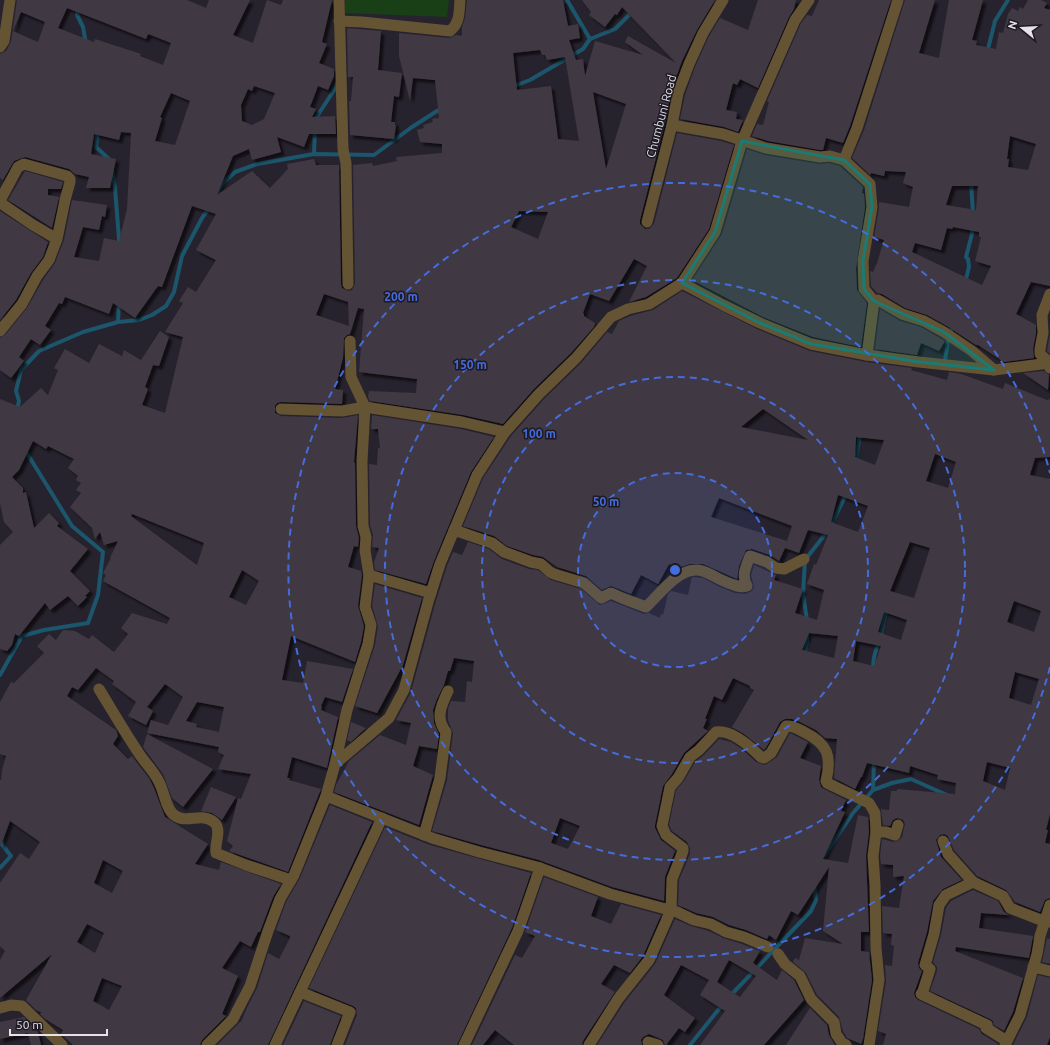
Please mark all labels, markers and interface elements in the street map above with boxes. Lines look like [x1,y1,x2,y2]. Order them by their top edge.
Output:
north arrow [1002,8,1042,48]
text: N [1006,19,1019,31]
street label: Chumbuni Road [644,73,678,159]
text: 200 m [384,290,418,303]
text: 150 m [453,358,487,371]
text: 100 m [522,427,556,440]
text: 50 m [593,495,619,508]
centre of rings [668,563,682,577]
scale bar [10,1011,107,1037]
text: 50 m [16,1018,43,1031]

